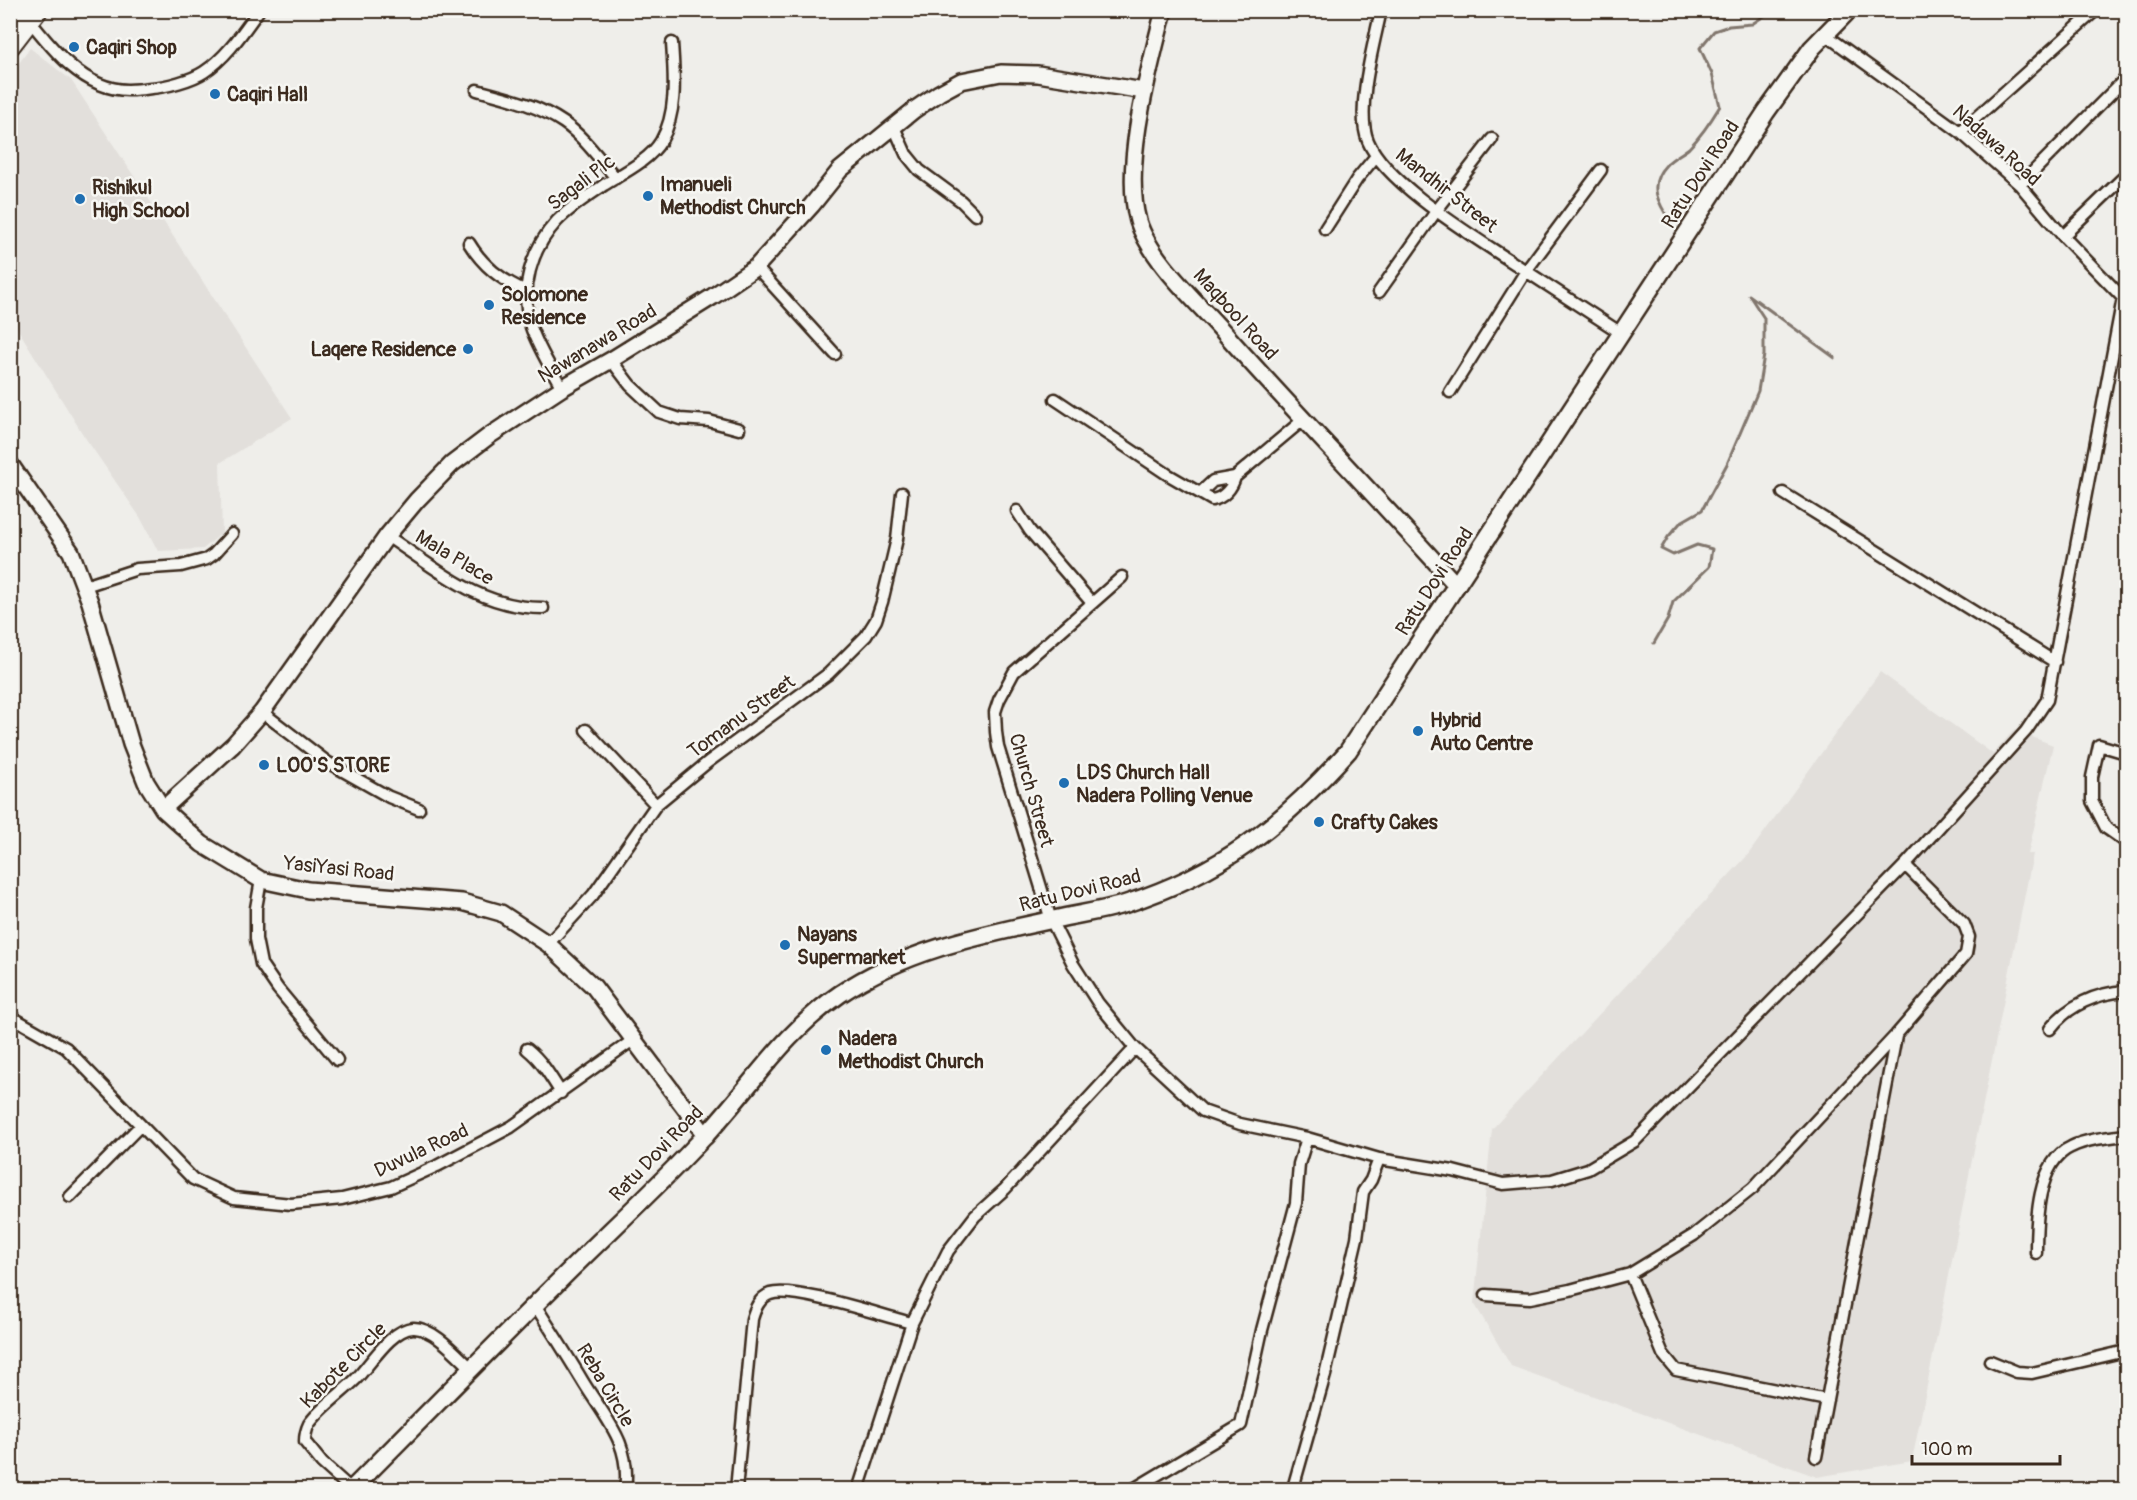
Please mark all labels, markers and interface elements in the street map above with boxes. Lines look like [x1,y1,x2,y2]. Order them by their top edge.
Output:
place label: Caqiri Shop [86,35,178,60]
marker: Caqiri Shop [67,40,81,54]
place label: Caqiri Hall [227,82,308,107]
marker: Caqiri Hall [208,87,222,101]
street label: Nadawa Road [1947,99,2046,192]
street label: Ratu Dovi Road [1656,115,1745,233]
street label: Mandhir Street [1390,143,1504,239]
street label: Sagali Plc [542,149,620,216]
place label: Imanueli Methodist Church [660,172,806,220]
place label: Rishikul High School [92,175,190,223]
marker: Imanueli Methodist Church [641,189,655,203]
marker: Rishikul High School [73,192,87,206]
street label: Maqbool Road [1188,263,1283,365]
place label: Solomone Residence [501,282,589,330]
marker: Solomone Residence [482,298,496,312]
street label: Nawanawa Road [533,298,661,389]
place label: Laqere Residence [311,337,457,362]
marker: Laqere Residence [461,342,475,356]
street label: Ratu Dovi Road [1390,522,1479,640]
street label: Mala Place [411,524,499,591]
street label: Tomanu Street [683,668,801,764]
place label: Hybrid Auto Centre [1430,708,1534,756]
marker: Hybrid Auto Centre [1411,724,1425,738]
street label: Church Street [1003,730,1060,851]
place label: LOO'S STORE [276,753,391,778]
marker: LOO'S STORE [257,758,271,772]
place label: LDS Church Hall Nadera Polling Venue [1076,760,1254,808]
marker: LDS Church Hall Nadera Polling Venue [1057,776,1071,790]
place label: Crafty Cakes [1331,810,1438,835]
marker: Crafty Cakes [1312,815,1326,829]
street label: YasiYasi Road [281,850,395,887]
street label: Ratu Dovi Road [1017,863,1143,918]
place label: Nayans Supermarket [797,922,907,970]
marker: Nayans Supermarket [778,938,792,952]
place label: Nadera Methodist Church [838,1026,984,1074]
marker: Nadera Methodist Church [819,1043,833,1057]
street label: Ratu Dovi Road [604,1100,709,1207]
street label: Duvula Road [370,1118,472,1183]
street label: Kabote Circle [295,1317,392,1414]
street label: Reba Circle [571,1339,640,1432]
scale bar [1912,1428,2060,1466]
text: 100 m [1921,1438,1973,1461]

